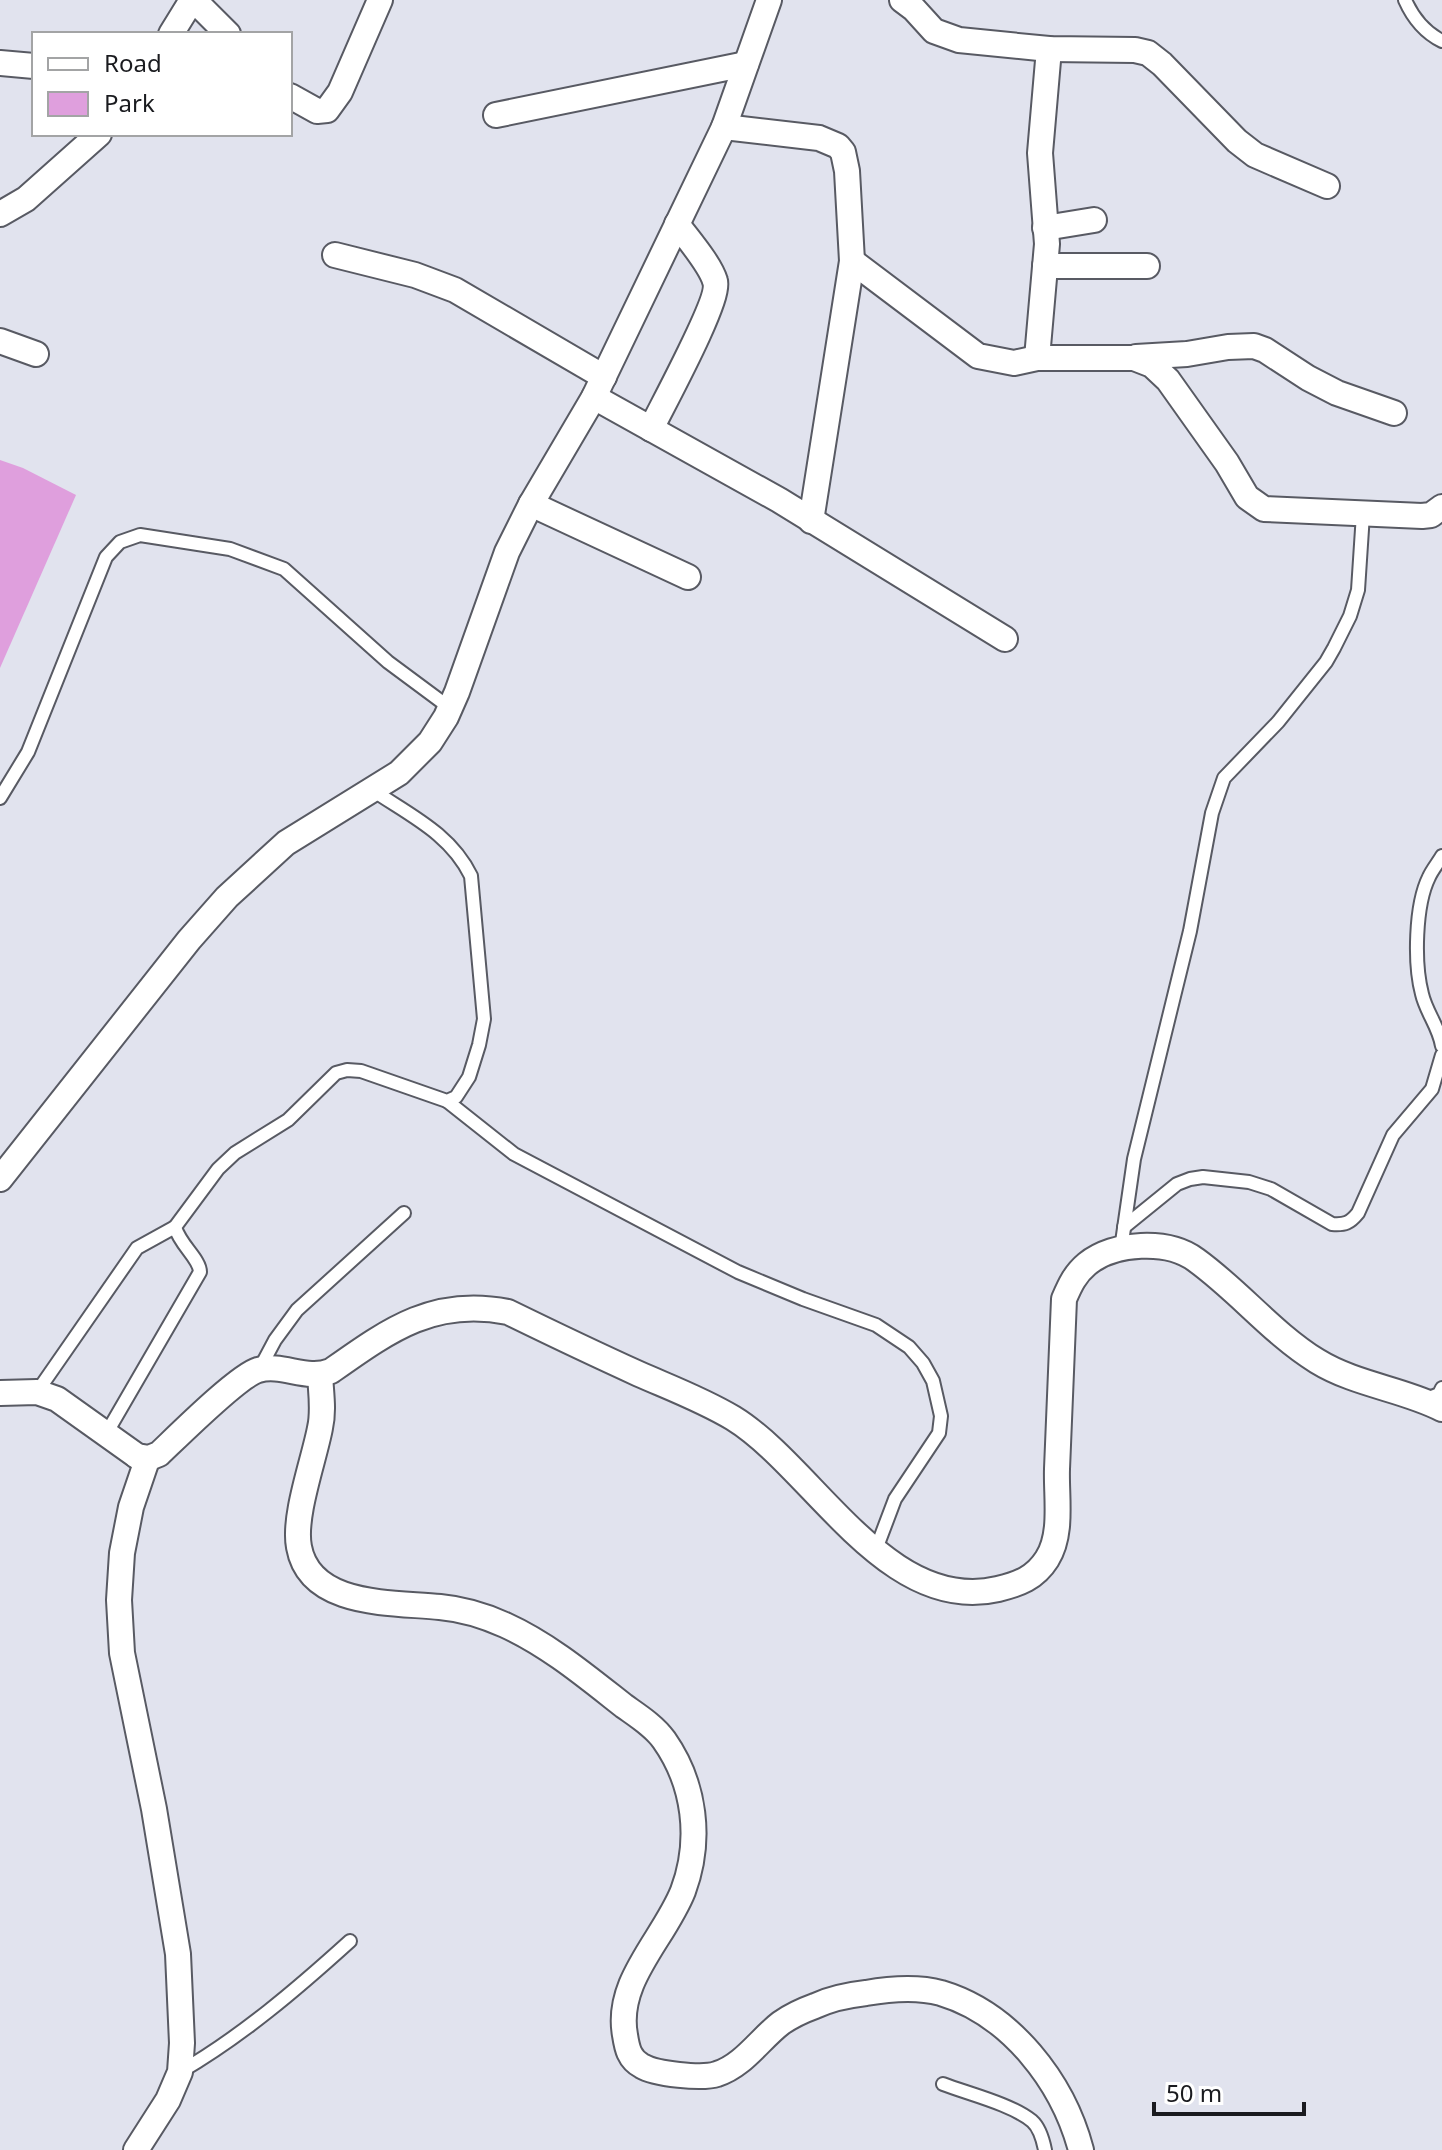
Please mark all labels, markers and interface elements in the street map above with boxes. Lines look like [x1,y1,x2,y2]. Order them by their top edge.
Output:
legend [32,32,292,136]
text: Road [104,46,162,79]
text: Park [104,86,155,119]
scale bar [1154,2066,1304,2116]
text: 50 m [1166,2076,1222,2109]

